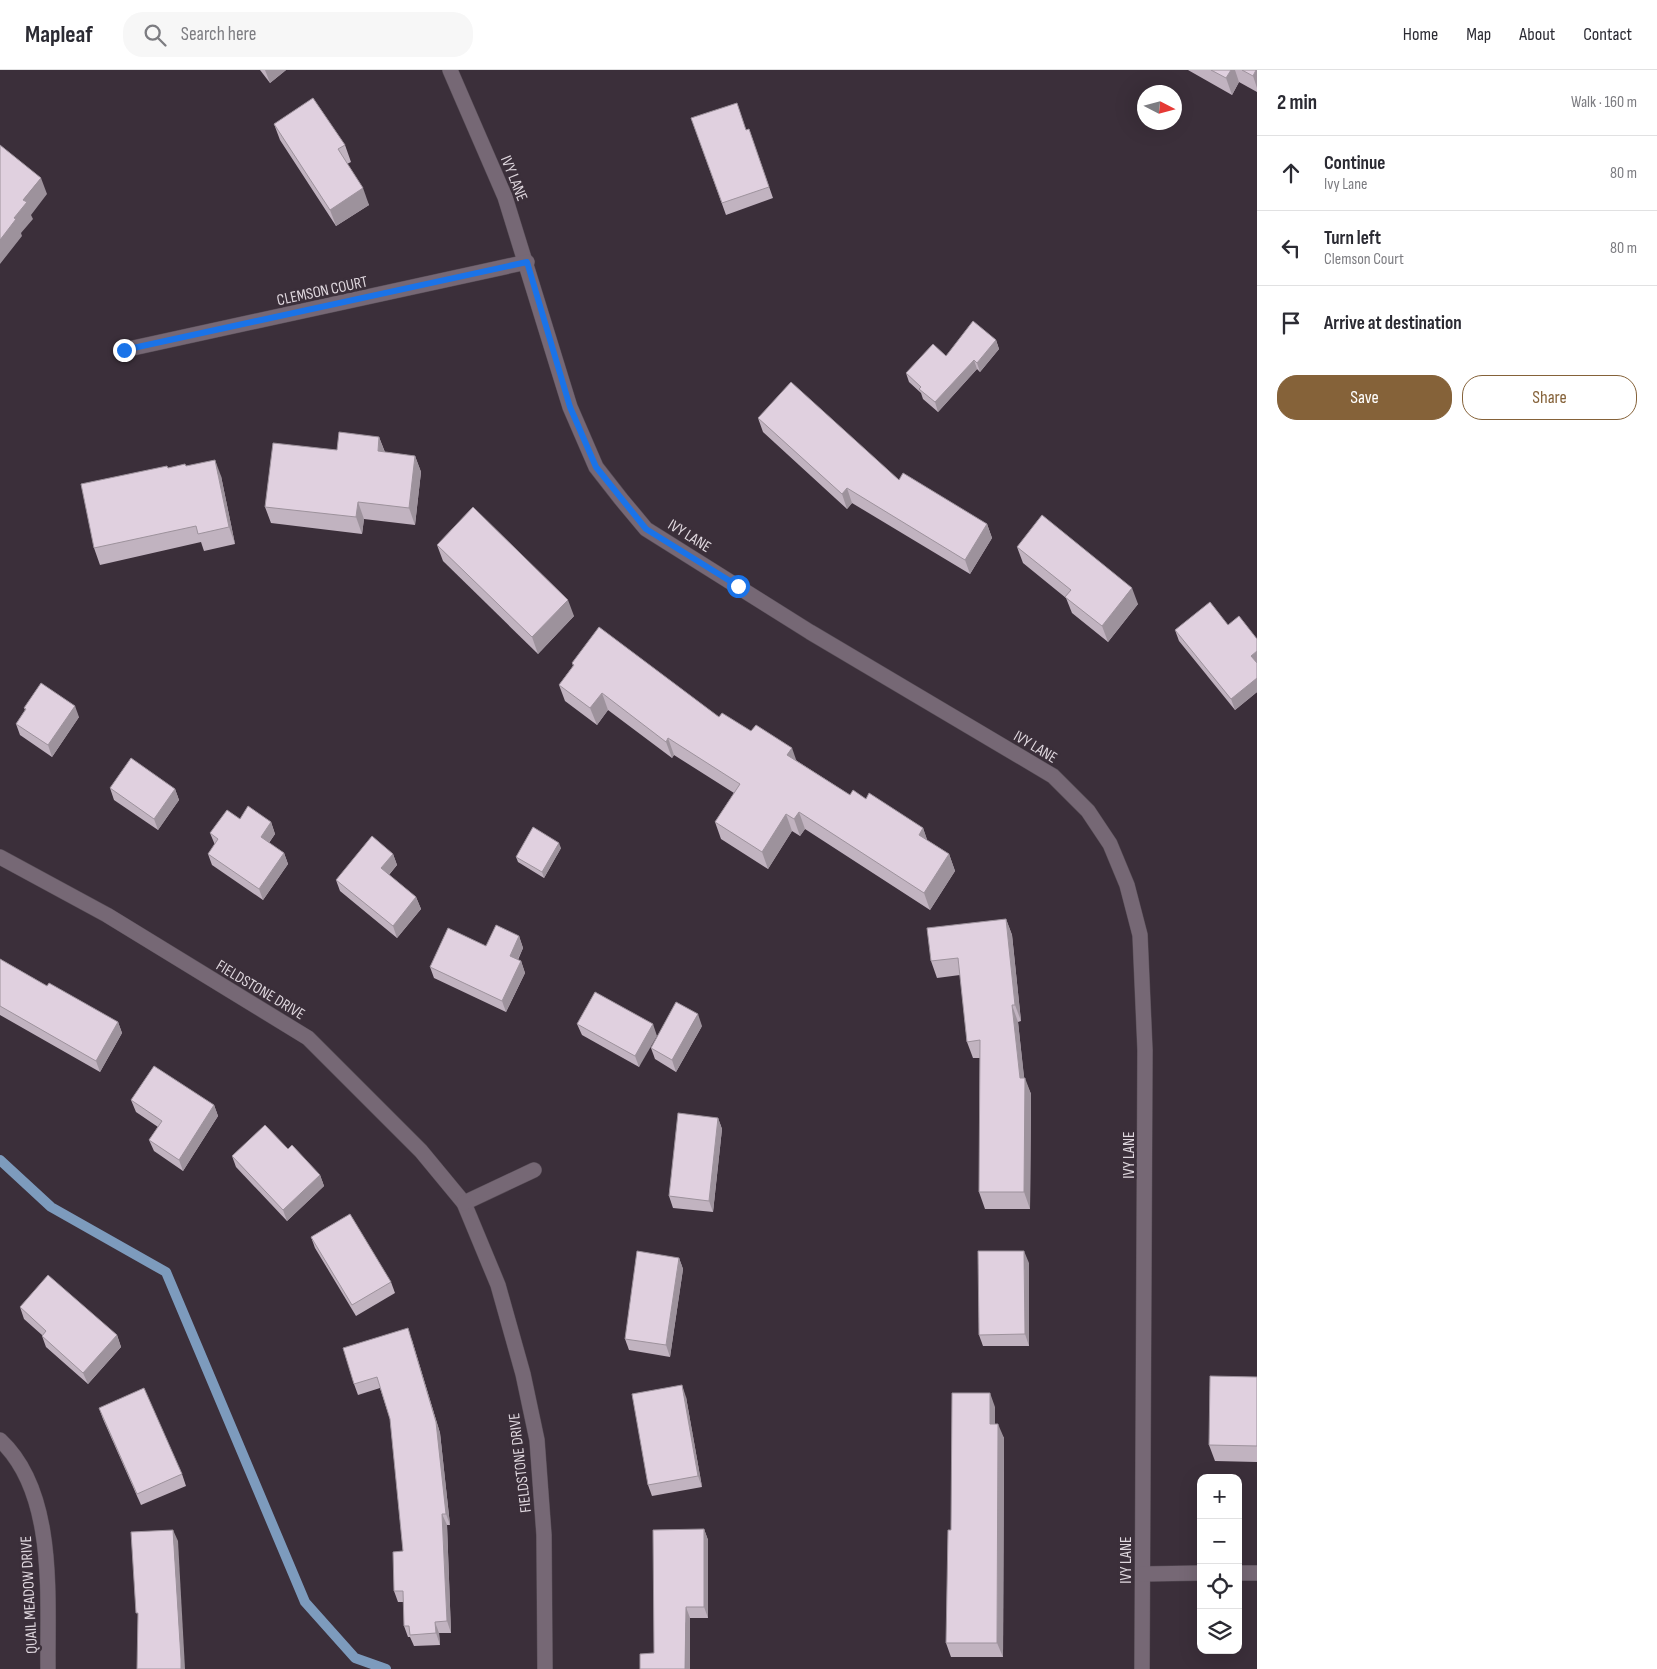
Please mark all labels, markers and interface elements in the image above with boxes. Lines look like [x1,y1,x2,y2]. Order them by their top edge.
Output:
search box [123,12,473,57]
text: Mapleaf [25,20,93,49]
icon: search [141,21,169,49]
text: Search here [181,23,256,46]
text: Home [1403,24,1438,45]
text: Map [1466,24,1491,45]
text: About [1519,24,1555,45]
text: Contact [1583,24,1632,45]
north arrow [1137,85,1182,130]
text: 2 min [1277,90,1317,115]
text: Walk · 160 m [1571,93,1637,112]
text: Continue [1324,152,1385,175]
street label: IVY LANE [496,153,531,204]
icon: ahead [1277,159,1305,187]
text: 80 m [1610,164,1637,183]
text: Ivy Lane [1324,175,1368,194]
text: Turn left [1324,227,1381,250]
icon: left [1277,234,1305,262]
text: 80 m [1610,239,1637,258]
text: Clemson Court [1324,250,1404,269]
street label: CLEMSON COURT [275,272,370,310]
icon: arrive [1277,309,1305,337]
text: Arrive at destination [1324,312,1462,335]
route end [113,339,136,362]
button: Save [1277,375,1452,420]
button: Share [1462,375,1637,420]
street label: IVY LANE [664,516,714,557]
route start [727,575,750,598]
street label: IVY LANE [1010,727,1060,768]
street label: FIELDSTONE DRIVE [212,956,308,1024]
street label: IVY LANE [1120,1131,1139,1179]
street label: FIELDSTONE DRIVE [505,1412,536,1514]
map controls [1197,1474,1242,1654]
button: + [1197,1474,1242,1519]
button: − [1197,1519,1242,1564]
street label: QUAIL MEADOW DRIVE [17,1536,42,1654]
street label: IVY LANE [1117,1536,1136,1584]
button: locate [1197,1564,1242,1609]
button: layers [1197,1609,1242,1654]

